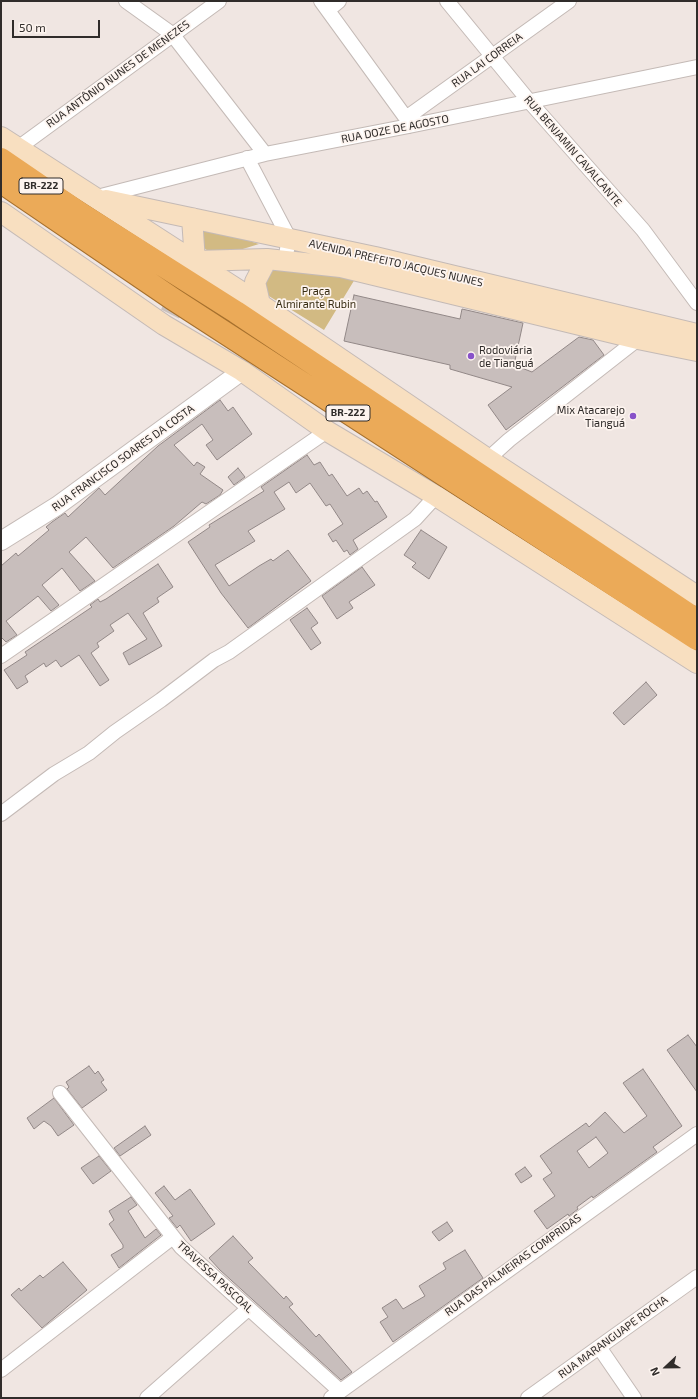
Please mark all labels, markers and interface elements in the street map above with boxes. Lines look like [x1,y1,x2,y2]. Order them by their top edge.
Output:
scale bar [14,12,102,38]
street label: RUA ANTÔNIO NUNES DE MENEZES [44,18,192,130]
text: 50 m [19,20,46,34]
street label: RUA LAI CORREIA [449,30,525,90]
street label: RUA BENJAMIN CAVALCANTE [521,93,625,209]
street label: RUA DOZE DE AGOSTO [340,112,450,146]
road number: BR-222 [19,178,63,194]
street label: AVENIDA PREFEITO JACQUES NUNES [308,237,484,289]
park label: Praça Almirante Rubin [276,284,356,310]
place label: Rodoviária de Tianguá [479,343,534,369]
marker: Rodoviária de Tianguá [466,351,476,361]
street label: RUA FRANCISCO SOARES DA COSTA [49,402,197,514]
place label: Mix Atacarejo Tianguá [557,403,625,429]
road number: BR-222 [326,405,370,421]
marker: Mix Atacarejo Tianguá [628,411,638,421]
street label: RUA DAS PALMEIRAS COMPRIDAS [442,1211,584,1319]
street label: TRAVESSA PASCOAL [174,1238,256,1316]
street label: RUA MARANGUAPE ROCHA [556,1293,670,1381]
north arrow [646,1347,686,1387]

